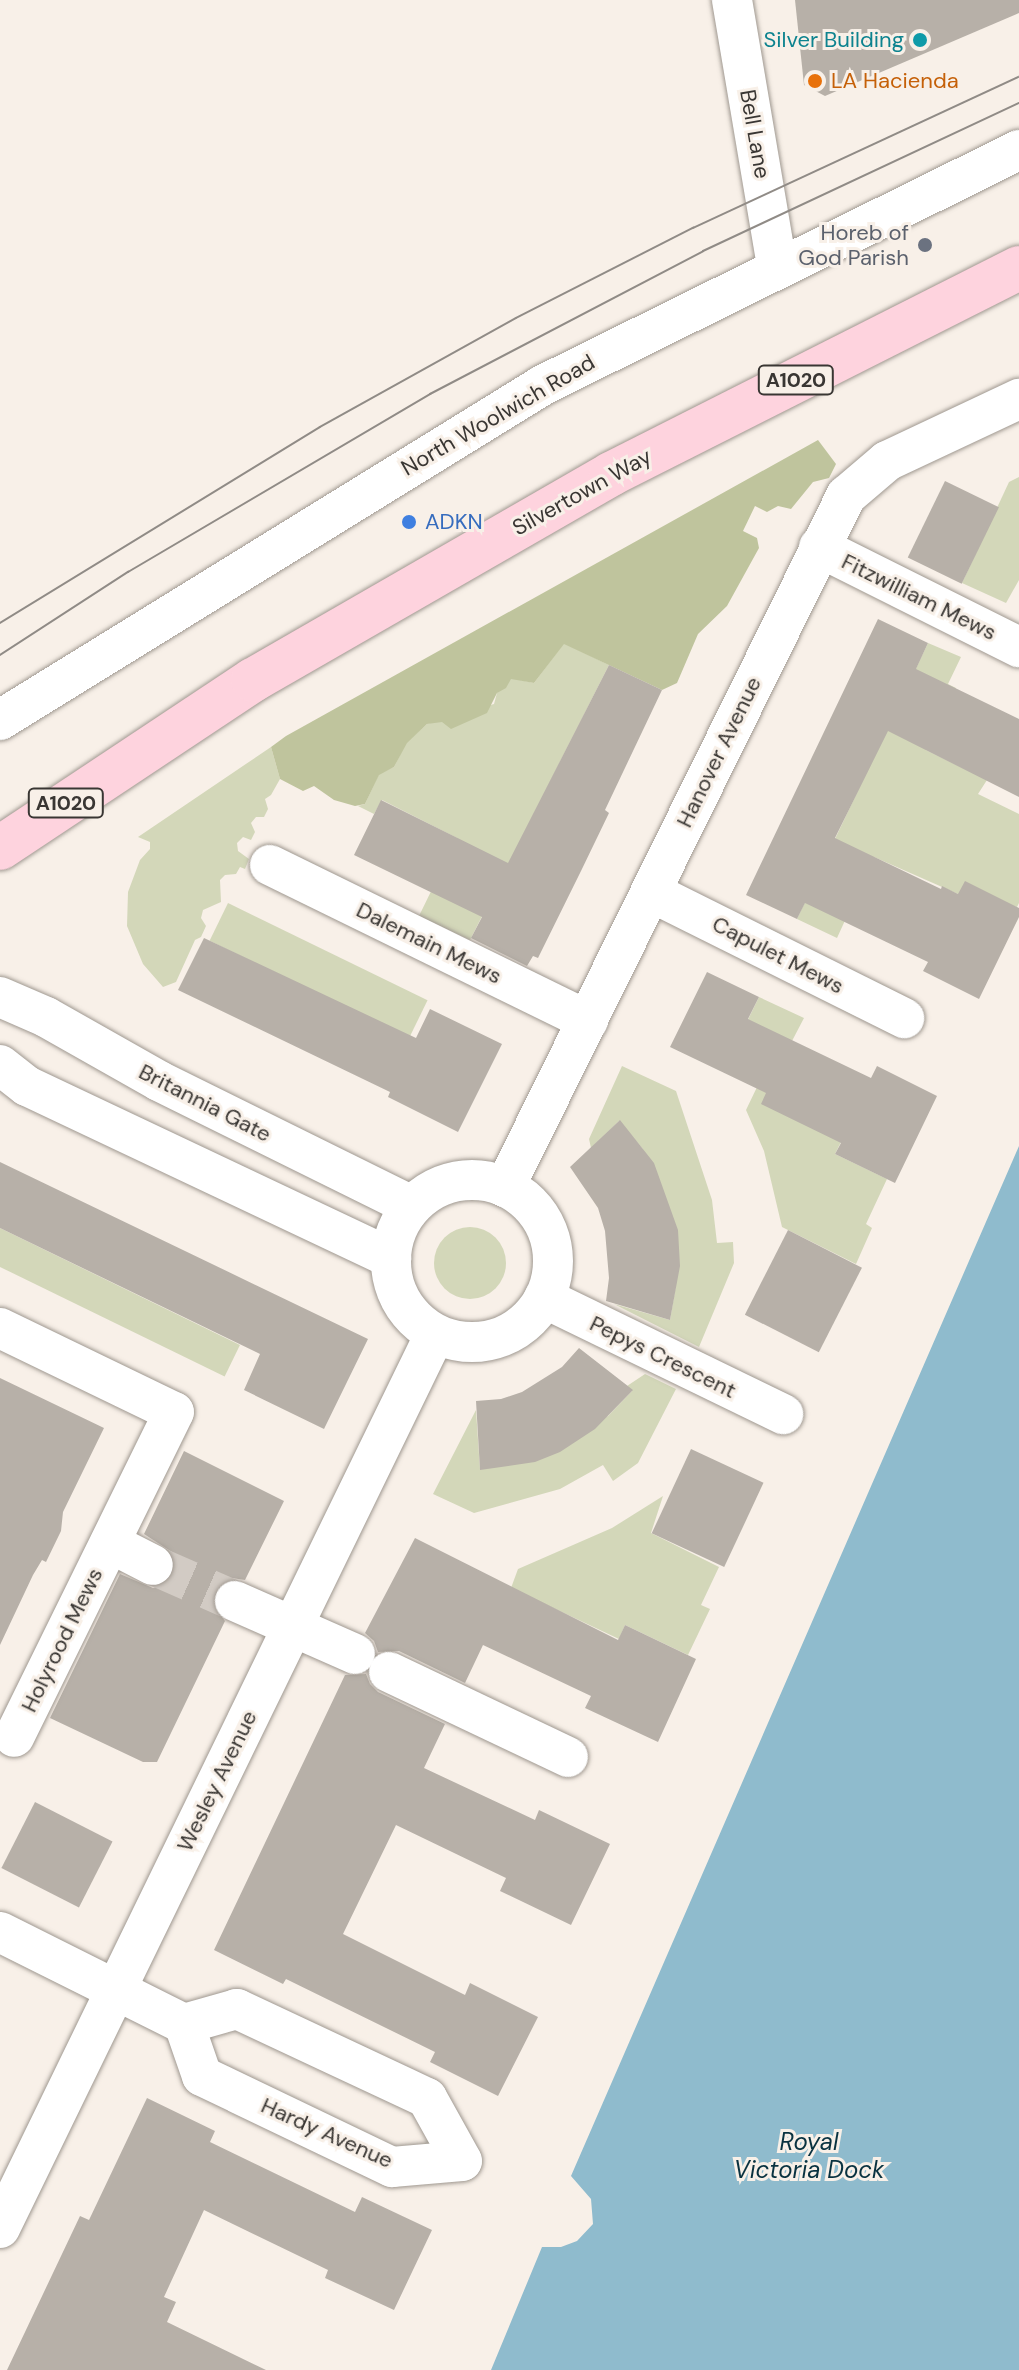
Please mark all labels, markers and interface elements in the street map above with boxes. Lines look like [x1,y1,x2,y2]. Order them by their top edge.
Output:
place label: Silver Building [763,27,904,53]
marker: Silver Building [911,31,929,49]
place label: LA Hacienda [831,68,959,94]
marker: LA Hacienda [806,72,824,90]
street label: Bell Lane [734,87,776,181]
place label: Horeb of God Parish [798,219,909,270]
marker: Horeb of God Parish [916,236,934,254]
street label: North Woolwich Road [397,349,599,481]
road number: A1020 [756,364,836,396]
street label: Silvertown Way [508,443,656,541]
place label: ADKN [425,509,483,535]
marker: ADKN [400,513,418,531]
street label: Fitzwilliam Mews [837,548,1001,646]
street label: Hanover Avenue [671,672,767,832]
road number: A1020 [26,787,106,819]
street label: Dalemain Mews [352,896,506,990]
street label: Capulet Mews [708,911,848,999]
street label: Britannia Gate [135,1058,275,1148]
street label: Pepys Crescent [586,1310,740,1404]
street label: Holyrood Mews [16,1564,108,1716]
street label: Wesley Avenue [171,1706,263,1856]
street label: Hardy Avenue [257,2092,397,2174]
water label: Royal Victoria Dock [734,2128,884,2184]

